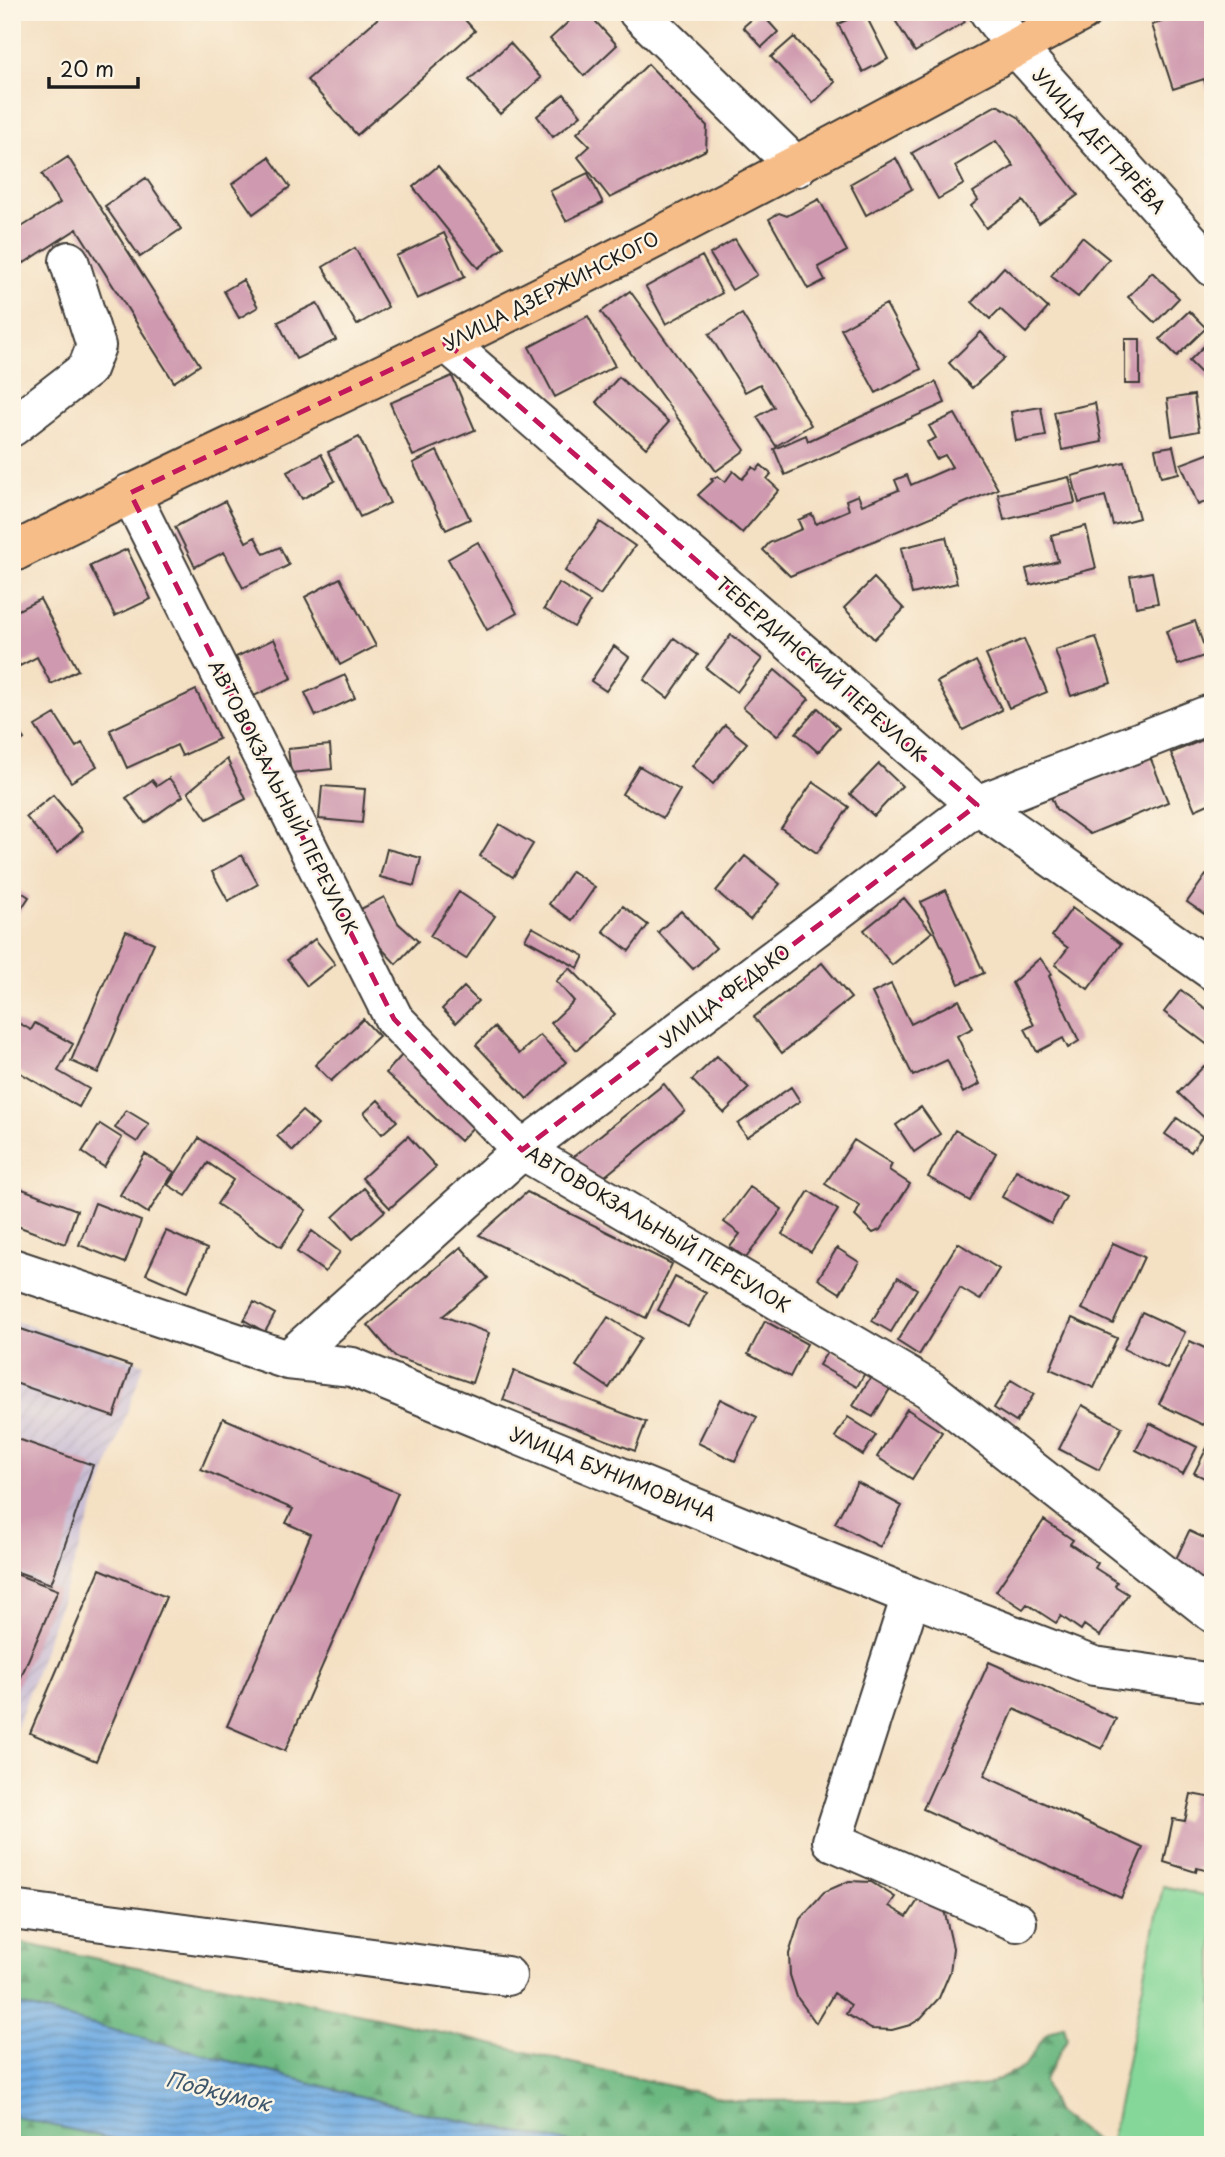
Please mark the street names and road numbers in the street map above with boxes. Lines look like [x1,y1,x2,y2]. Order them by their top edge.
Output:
street label: УЛИЦА ДЕГТЯРЁВА [1027,61,1173,219]
street label: УЛИЦА ДЗЕРЖИНСКОГО [438,223,663,357]
street label: ТЕБЕРДИНСКИЙ ПЕРЕУЛОК [711,569,933,767]
street label: АВТОВОКЗАЛЬНЫЙ ПЕРЕУЛОК [202,655,365,938]
street label: УЛИЦА ФЕДЬКО [653,937,796,1054]
street label: АВТОВОКЗАЛЬНЫЙ ПЕРЕУЛОК [521,1138,796,1318]
street label: УЛИЦА БУНИМОВИЧА [506,1419,721,1527]

